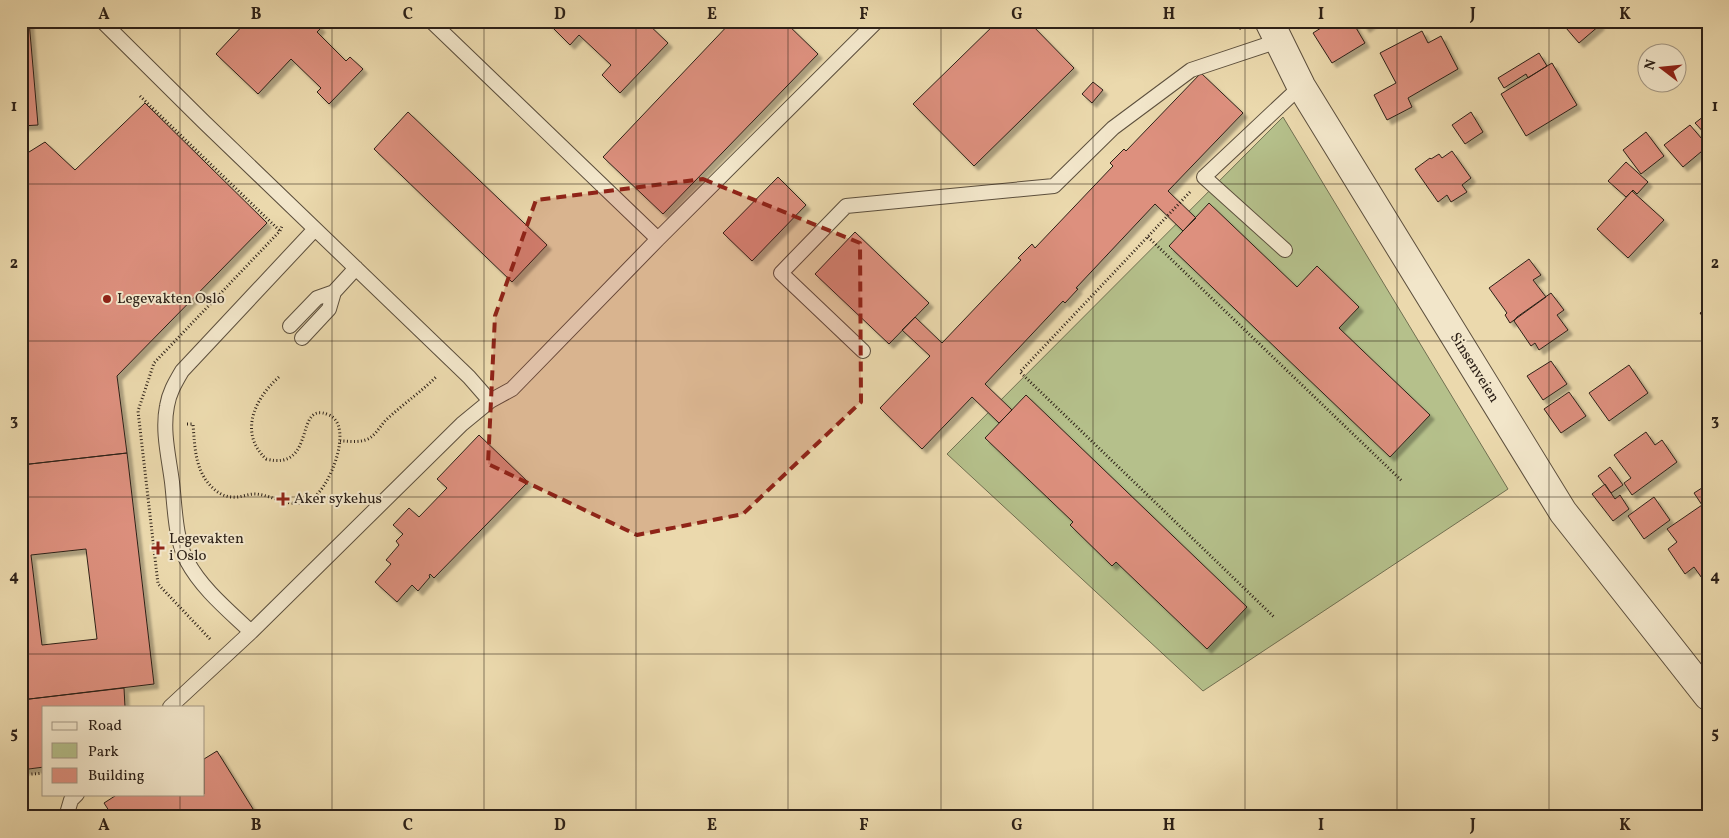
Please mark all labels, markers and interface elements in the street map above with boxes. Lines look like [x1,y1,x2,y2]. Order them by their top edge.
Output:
text: A [98,4,110,26]
text: B [251,4,262,26]
text: C [403,4,413,26]
text: D [554,4,566,26]
text: E [707,4,717,26]
text: F [859,4,869,26]
text: G [1011,4,1023,26]
text: H [1163,4,1175,26]
text: I [1318,4,1324,26]
text: J [1469,4,1476,26]
text: K [1619,4,1631,26]
north arrow [1636,42,1686,92]
text: N [1640,57,1661,72]
text: 1 [11,96,17,118]
text: 1 [1712,96,1718,118]
text: 2 [10,253,18,275]
text: 2 [1711,253,1719,275]
place label: Legevakten Oslo [117,289,225,310]
marker: Legevakten Oslo [101,293,113,305]
street label: Sinsenveien [1444,329,1504,407]
text: 3 [10,410,18,432]
text: 3 [1711,410,1719,432]
place label: Aker sykehus [294,489,382,510]
marker: Aker sykehus [276,492,290,506]
place label: Legevakten i Oslo [169,529,244,567]
marker: Legevakten i Oslo [151,541,165,555]
text: 4 [9,566,19,588]
text: 4 [1710,566,1720,588]
legend [42,706,205,796]
text: Road [88,716,122,737]
text: 5 [10,723,18,745]
text: 5 [1711,723,1719,745]
text: Park [88,742,119,763]
text: Building [88,766,145,787]
text: A [98,815,110,837]
text: B [251,815,262,837]
text: C [403,815,413,837]
text: D [554,815,566,837]
text: E [707,815,717,837]
text: F [859,815,869,837]
text: G [1011,815,1023,837]
text: H [1163,815,1175,837]
text: I [1318,815,1324,837]
text: J [1469,815,1476,837]
text: K [1619,815,1631,837]

